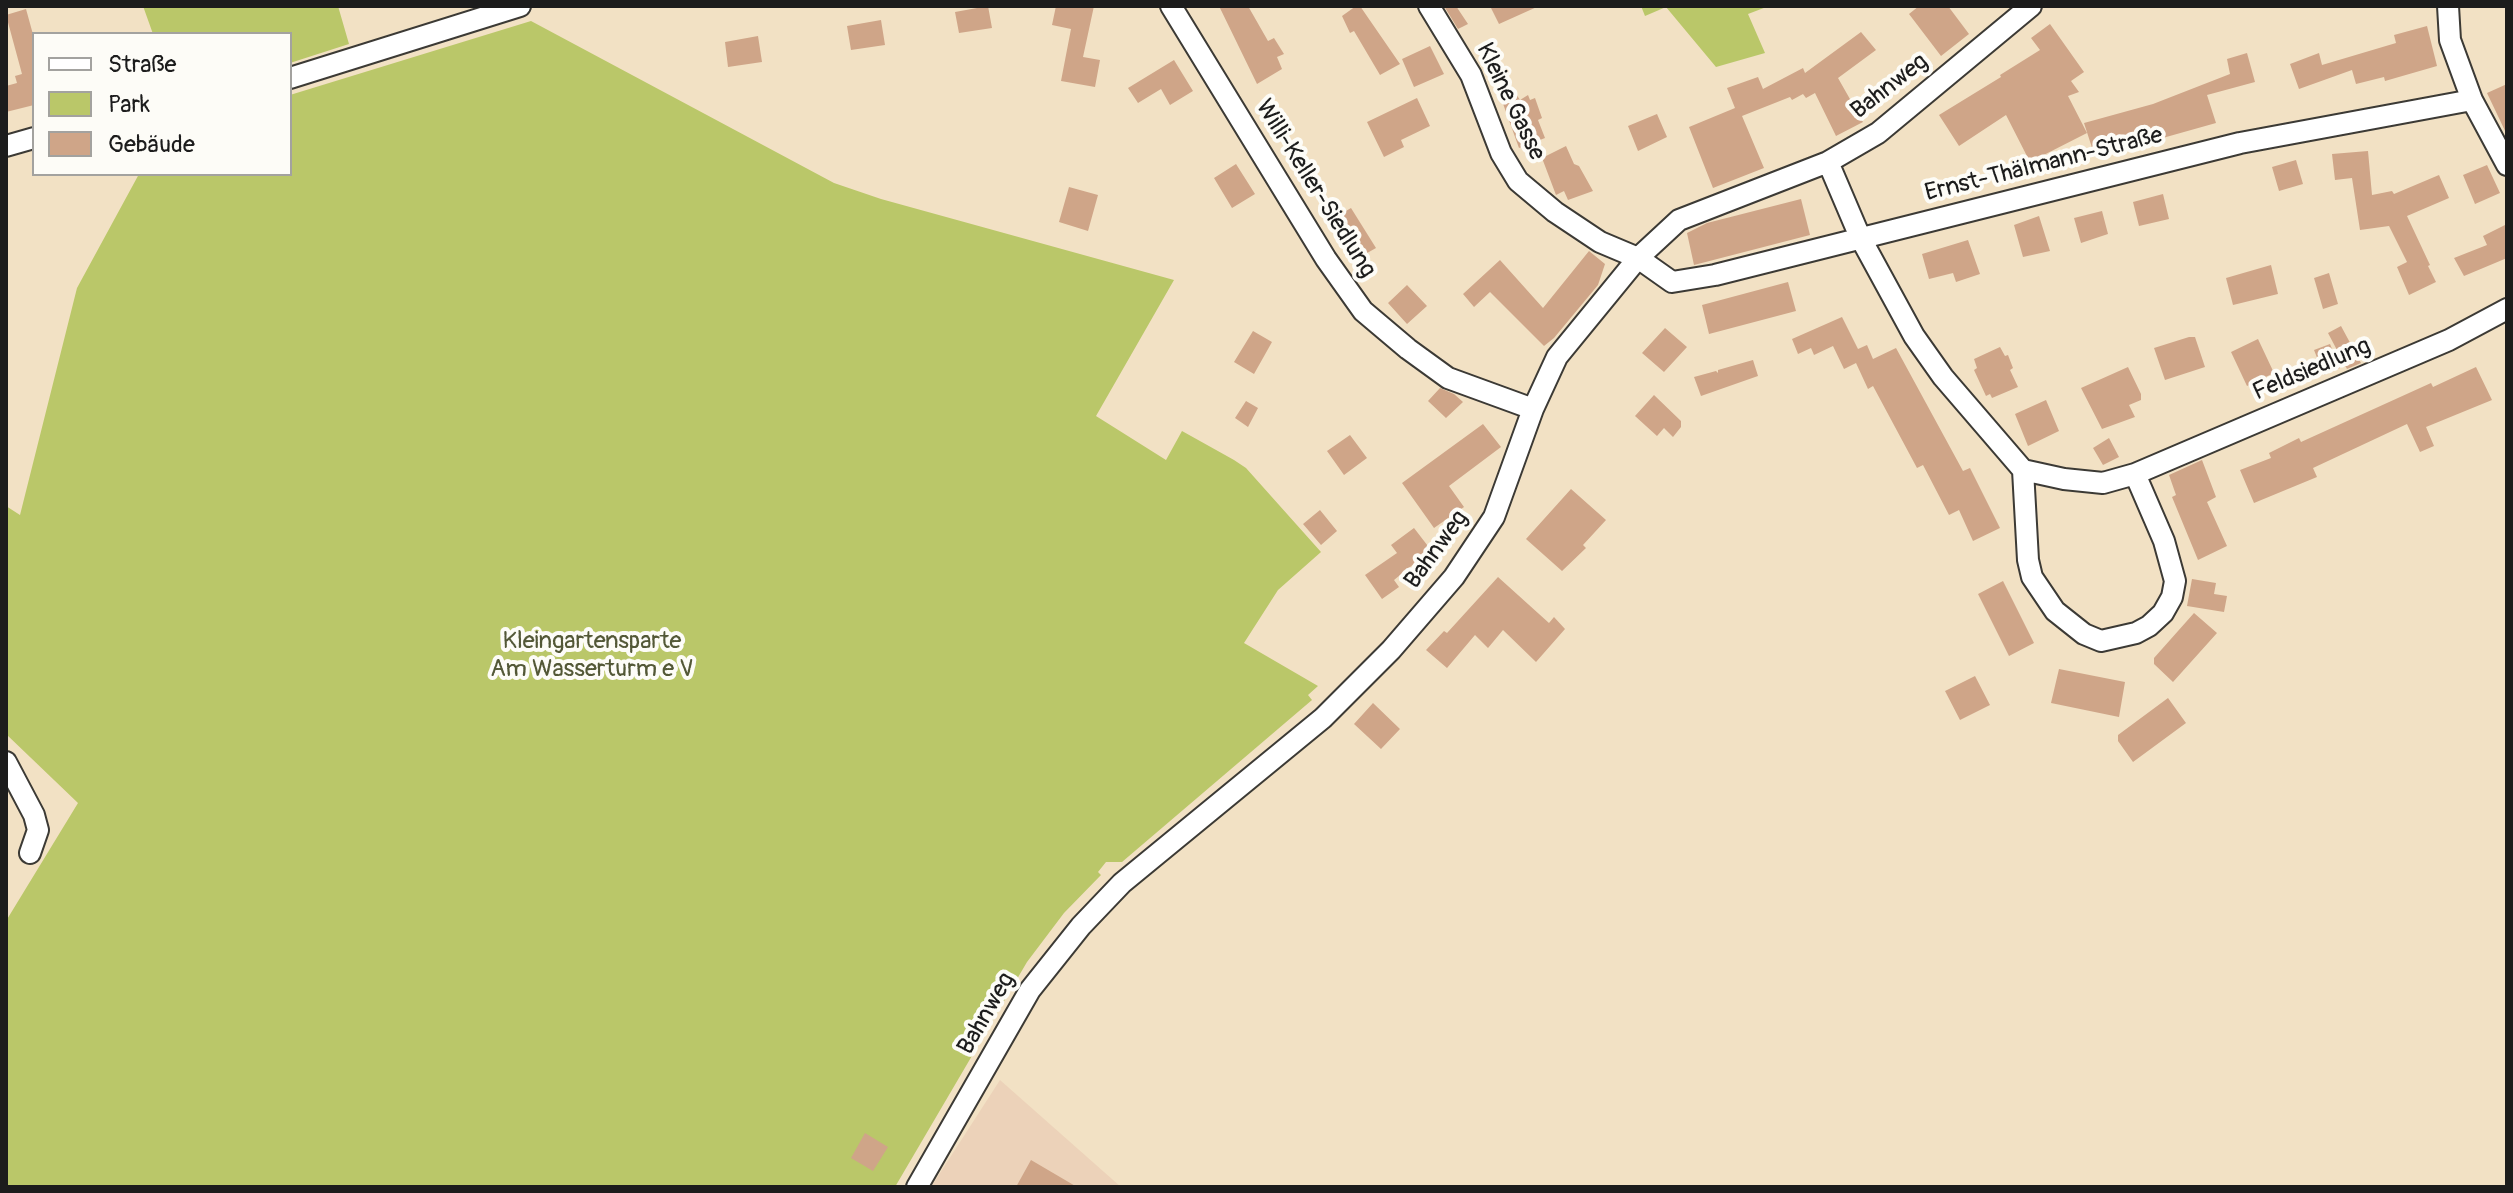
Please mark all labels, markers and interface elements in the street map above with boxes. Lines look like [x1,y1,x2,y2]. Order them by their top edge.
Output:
legend [32,32,292,176]
street label: Kleine Gasse [1469,39,1551,165]
street label: Bahnweg [1846,48,1934,126]
text: Straße [108,50,176,79]
text: Park [108,90,150,119]
street label: Willi-Keller-Siedlung [1249,95,1381,283]
street label: Ernst-Thälmann-Straße [1922,122,2166,208]
text: Gebäude [108,130,195,159]
street label: Feldsiedlung [2249,332,2375,408]
street label: Bahnweg [1399,505,1475,595]
park label: Kleingartensparte Am Wasserturm e V [490,628,694,684]
street label: Bahnweg [952,968,1022,1060]

